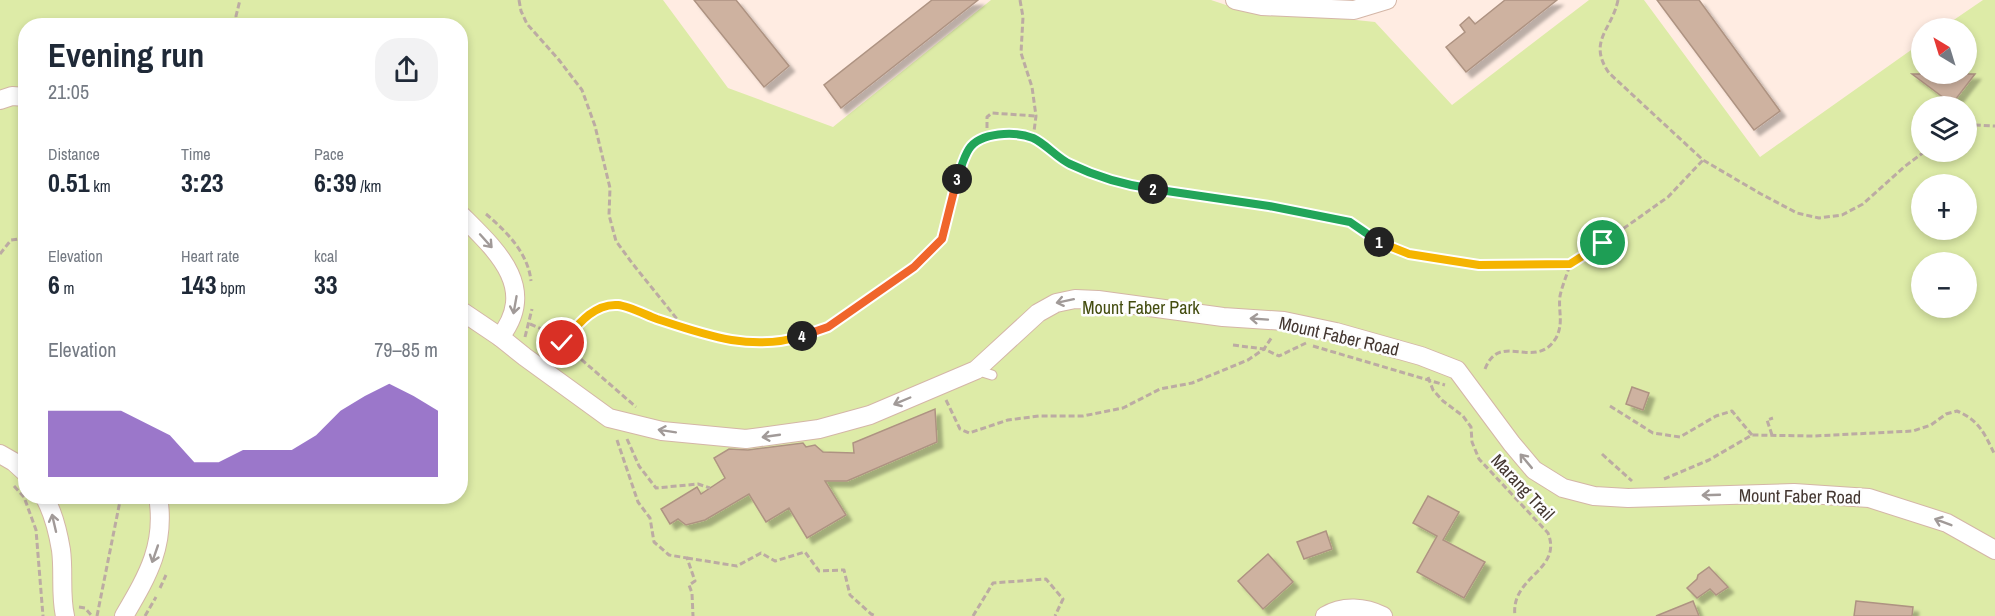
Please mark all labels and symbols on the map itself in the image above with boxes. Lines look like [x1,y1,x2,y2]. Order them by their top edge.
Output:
north arrow [1911,18,1977,84]
pin: 3 [942,164,972,194]
pin: 2 [1138,174,1168,204]
pin [1577,217,1628,268]
pin: 1 [1364,227,1394,257]
one-way arrow [479,233,493,248]
one-way arrow [509,295,520,315]
park label: Mount Faber Park [1082,295,1200,320]
one-way arrow [1056,296,1075,307]
street label: Mount Faber Road [1277,310,1401,362]
one-way arrow [1249,313,1269,324]
pin [536,317,587,368]
pin: 4 [787,321,817,351]
one-way arrow [893,396,911,407]
one-way arrow [657,426,677,437]
one-way arrow [762,430,782,441]
street label: Marang Trail [1486,448,1560,526]
one-way arrow [1519,454,1533,469]
street label: Mount Faber Road [1739,482,1861,510]
one-way arrow [1701,490,1721,501]
one-way arrow [48,514,60,533]
one-way arrow [1935,516,1953,527]
one-way arrow [148,544,159,563]

